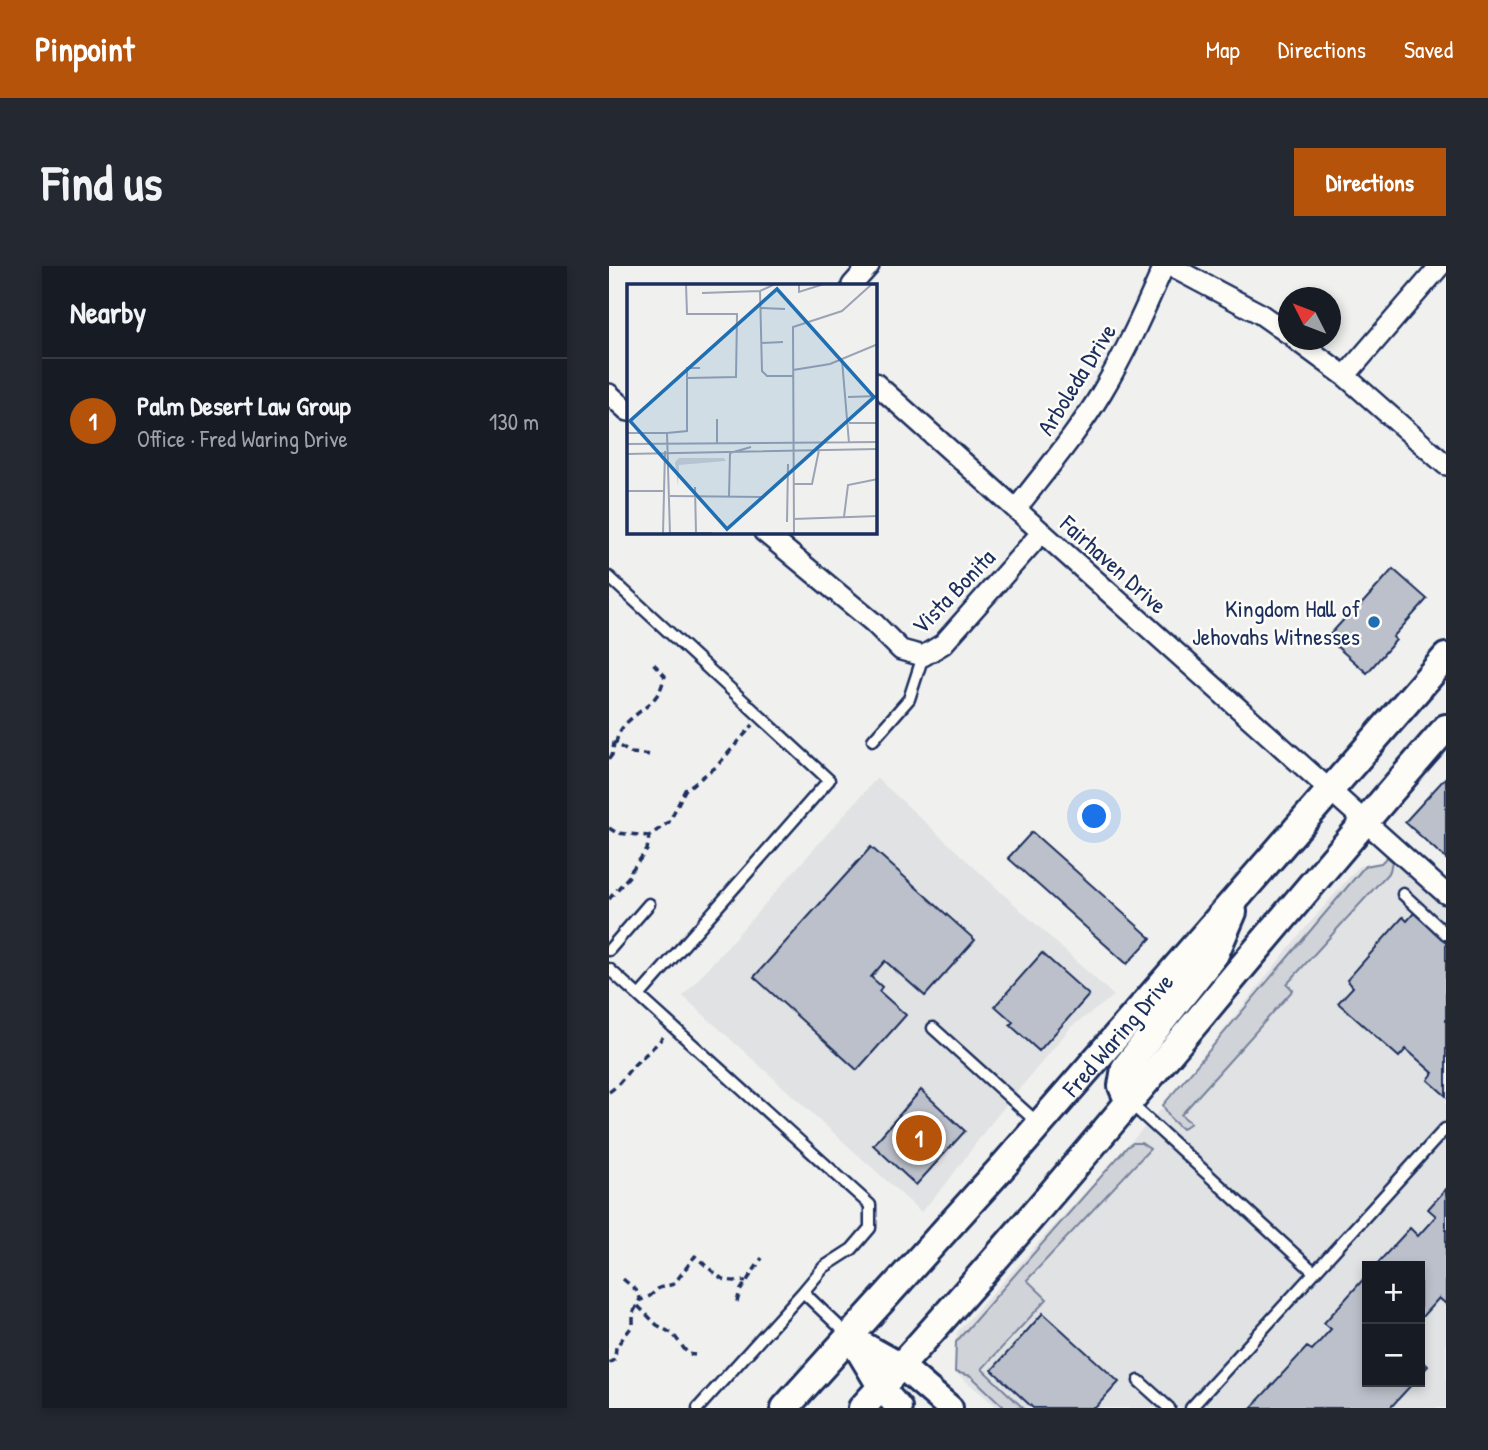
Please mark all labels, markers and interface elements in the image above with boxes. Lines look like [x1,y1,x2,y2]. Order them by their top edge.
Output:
text: Pinpoint [35,27,134,71]
text: Map [1206,33,1240,65]
text: Directions [1278,33,1366,65]
text: Saved [1404,33,1453,65]
button: Directions [1294,148,1446,216]
text: Find us [42,149,162,215]
inset map [627,284,877,534]
north arrow [1278,287,1341,350]
text: Nearby [70,292,146,332]
street label: Arboleda Drive [1029,317,1123,441]
text: Palm Desert Law Group [137,388,351,423]
text: 1 [89,406,97,437]
text: 130 m [489,406,539,437]
text: Office · Fred Waring Drive [137,423,348,454]
street label: Fairhaven Drive [1053,507,1175,621]
street label: Vista Bonita [904,541,1002,641]
place label: Kingdom Hall of Jehovahs Witnesses [1192,592,1360,652]
marker: Kingdom Hall of Jehovahs Witnesses [1366,614,1382,630]
your location [1077,799,1111,833]
street label: Fred Waring Drive [1054,966,1180,1104]
pin: 1 [896,1112,942,1164]
map controls [1362,1261,1425,1387]
button: + [1362,1261,1425,1324]
button: − [1362,1324,1425,1387]

